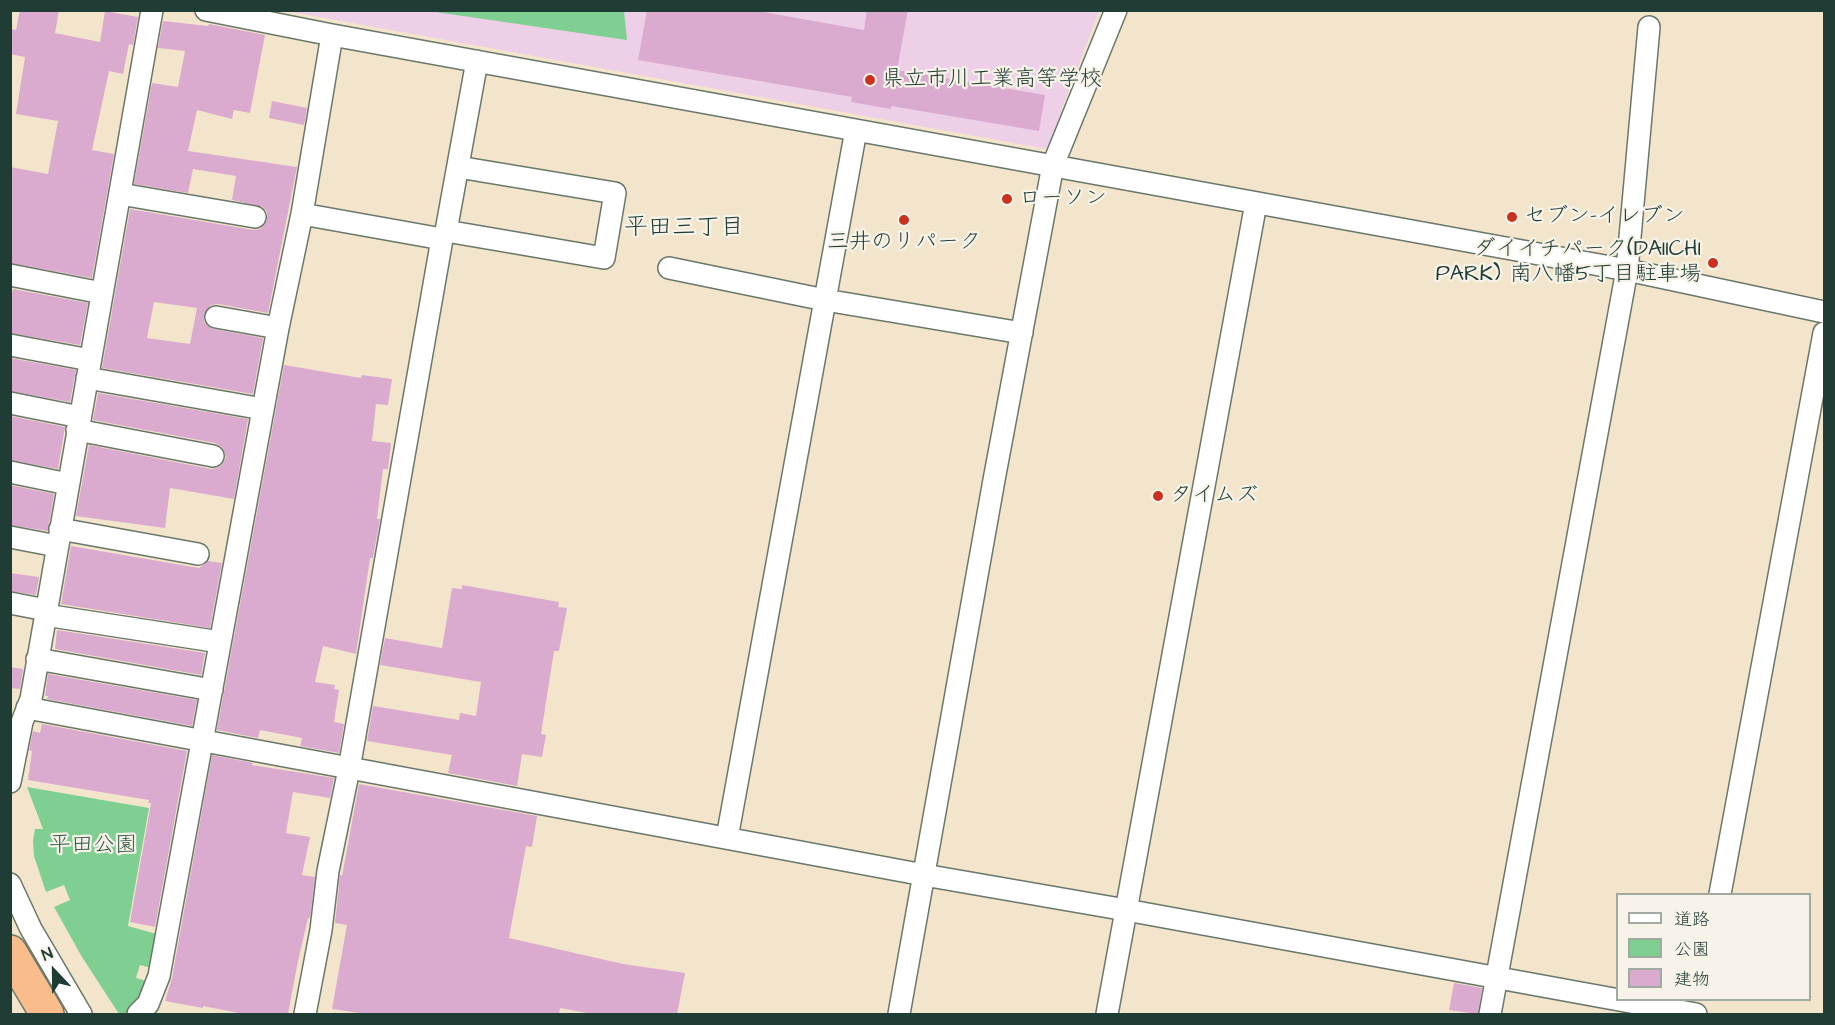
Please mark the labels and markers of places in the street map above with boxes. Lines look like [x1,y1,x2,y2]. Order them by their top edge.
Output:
place label: 県立市川工業高等学校 [882,67,1102,93]
marker: 県立市川工業高等学校 [863,73,877,87]
place label: ローソン [1019,186,1107,212]
marker: ローソン [1000,192,1014,206]
place label: セブン-イレブン [1524,204,1685,230]
marker: セブン-イレブン [1505,210,1519,224]
marker: 三井のリパーク [897,213,911,227]
place label: 三井のリパーク [827,230,981,256]
place label: ダイイチパーク(DAIICHI PARK) 南八幡5丁目駐車場 [1436,237,1701,288]
marker: ダイイチパーク(DAIICHI PARK) 南八幡5丁目駐車場 [1706,256,1720,270]
place label: タイムズ [1170,483,1258,509]
marker: タイムズ [1151,489,1165,503]

